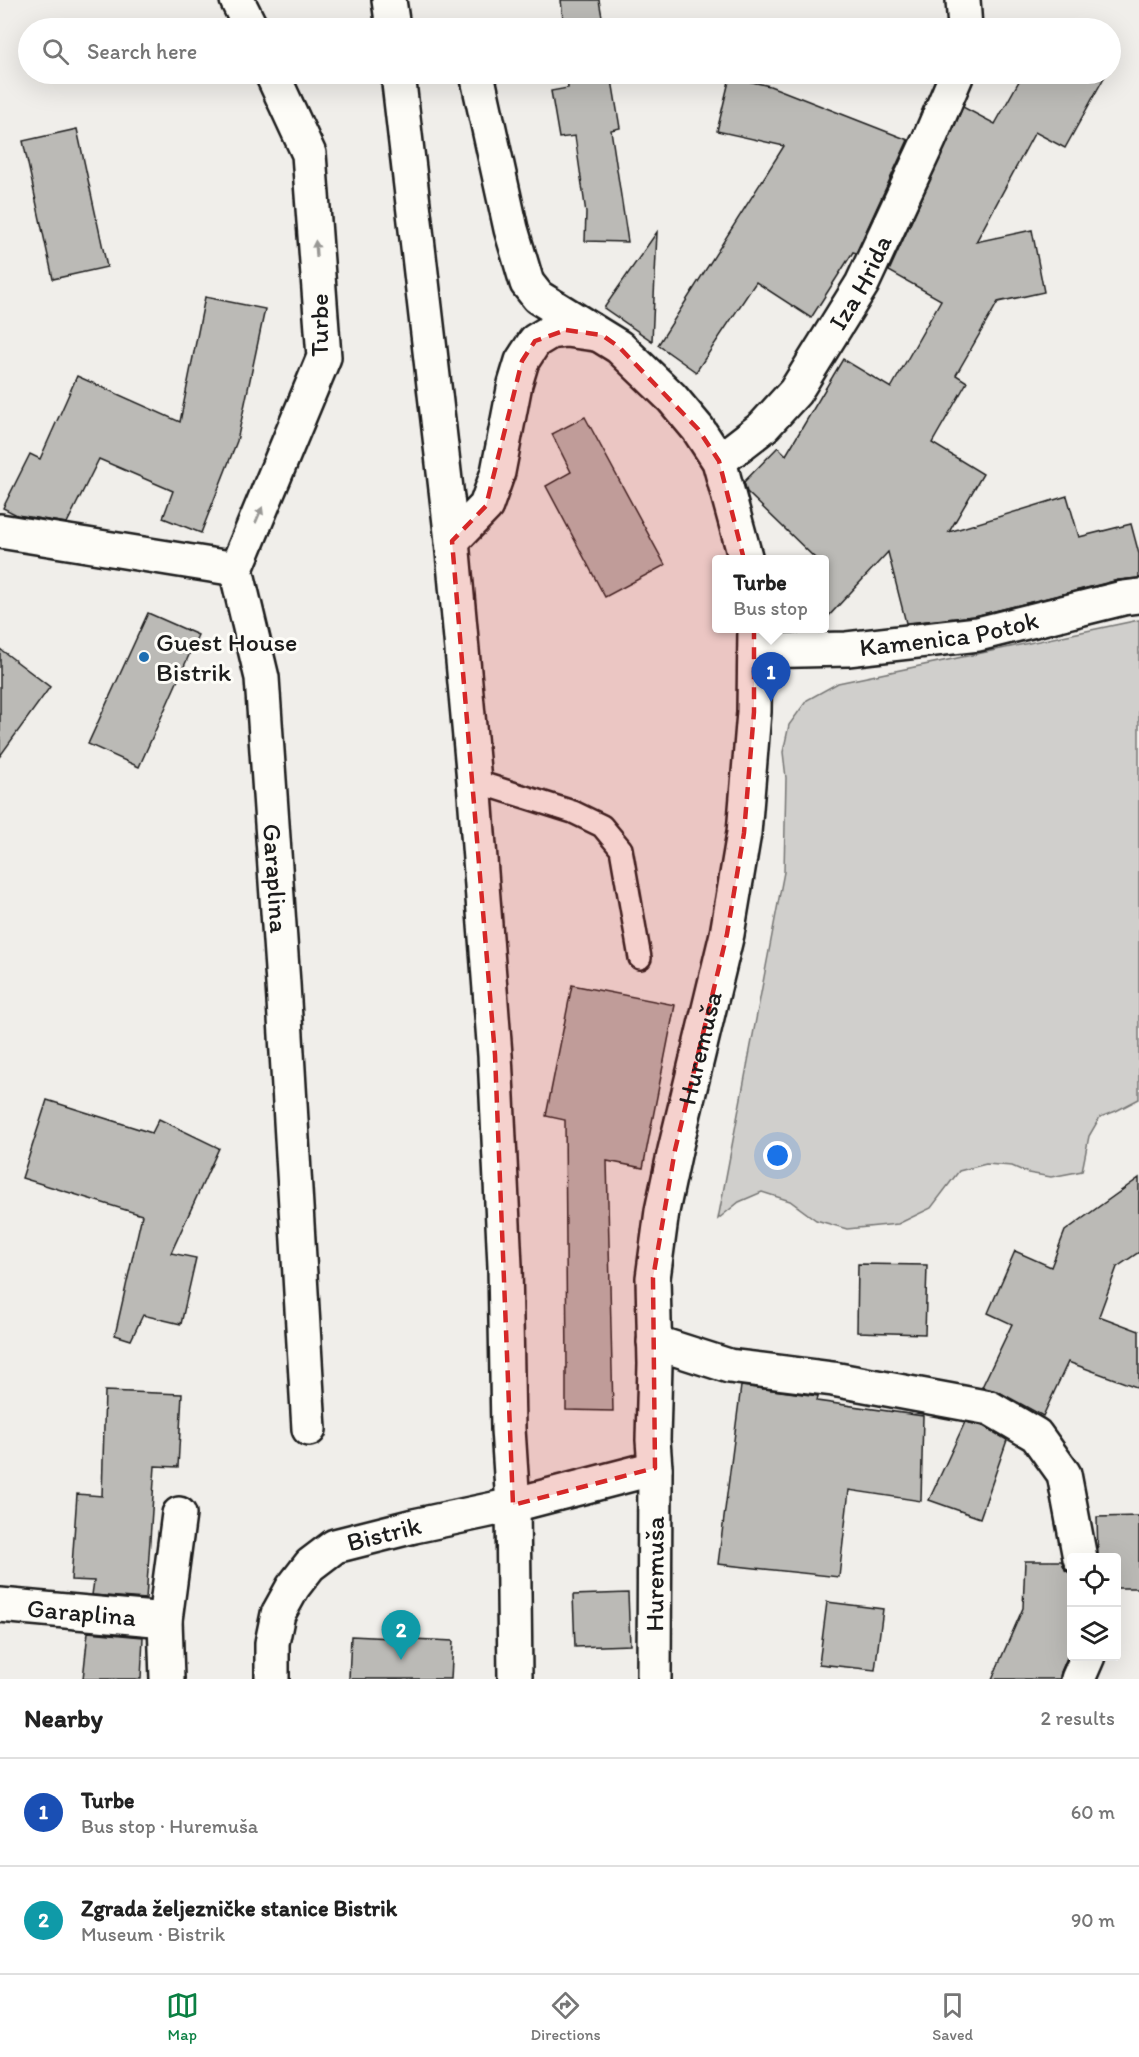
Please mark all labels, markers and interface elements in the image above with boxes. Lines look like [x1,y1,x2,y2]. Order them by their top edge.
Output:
search box [18,18,1121,84]
icon: search [39,35,72,68]
text: Search here [87,38,197,65]
street label: Iza Hrida [822,229,899,336]
one-way arrow [312,240,321,259]
street label: Turbe [303,293,335,357]
one-way arrow [255,506,264,524]
popup [712,555,829,633]
text: Turbe [733,569,787,596]
text: Bus stop [733,596,808,620]
street label: Kamenica Potok [858,604,1042,663]
place label: Guest House Bistrik [156,626,297,688]
marker: Guest House Bistrik [137,650,151,664]
pin: 1 [752,652,790,702]
street label: Garaplina [256,823,296,935]
street label: Huremuša [670,988,729,1108]
your location [763,1141,792,1170]
street label: Bistrik [343,1509,425,1558]
street label: Huremuša [638,1516,671,1632]
map controls [1067,1553,1121,1661]
button: locate [1067,1553,1121,1607]
street label: Garaplina [26,1592,138,1633]
button: layers [1067,1607,1121,1661]
pin: 2 [382,1610,420,1660]
text: Nearby [24,1702,103,1734]
text: 2 results [1041,1706,1115,1730]
text: Turbe [81,1787,135,1814]
text: 1 [39,1800,48,1824]
text: 60 m [1071,1800,1115,1824]
text: Bus stop · Huremuša [81,1814,258,1838]
text: Zgrada željezničke stanice Bistrik [81,1895,397,1922]
text: 2 [38,1908,49,1932]
text: 90 m [1071,1908,1115,1932]
text: Museum · Bistrik [81,1922,225,1946]
tab: Map [166,1989,199,2044]
tab: Directions [530,1989,601,2044]
tab: Saved [932,1989,973,2044]

